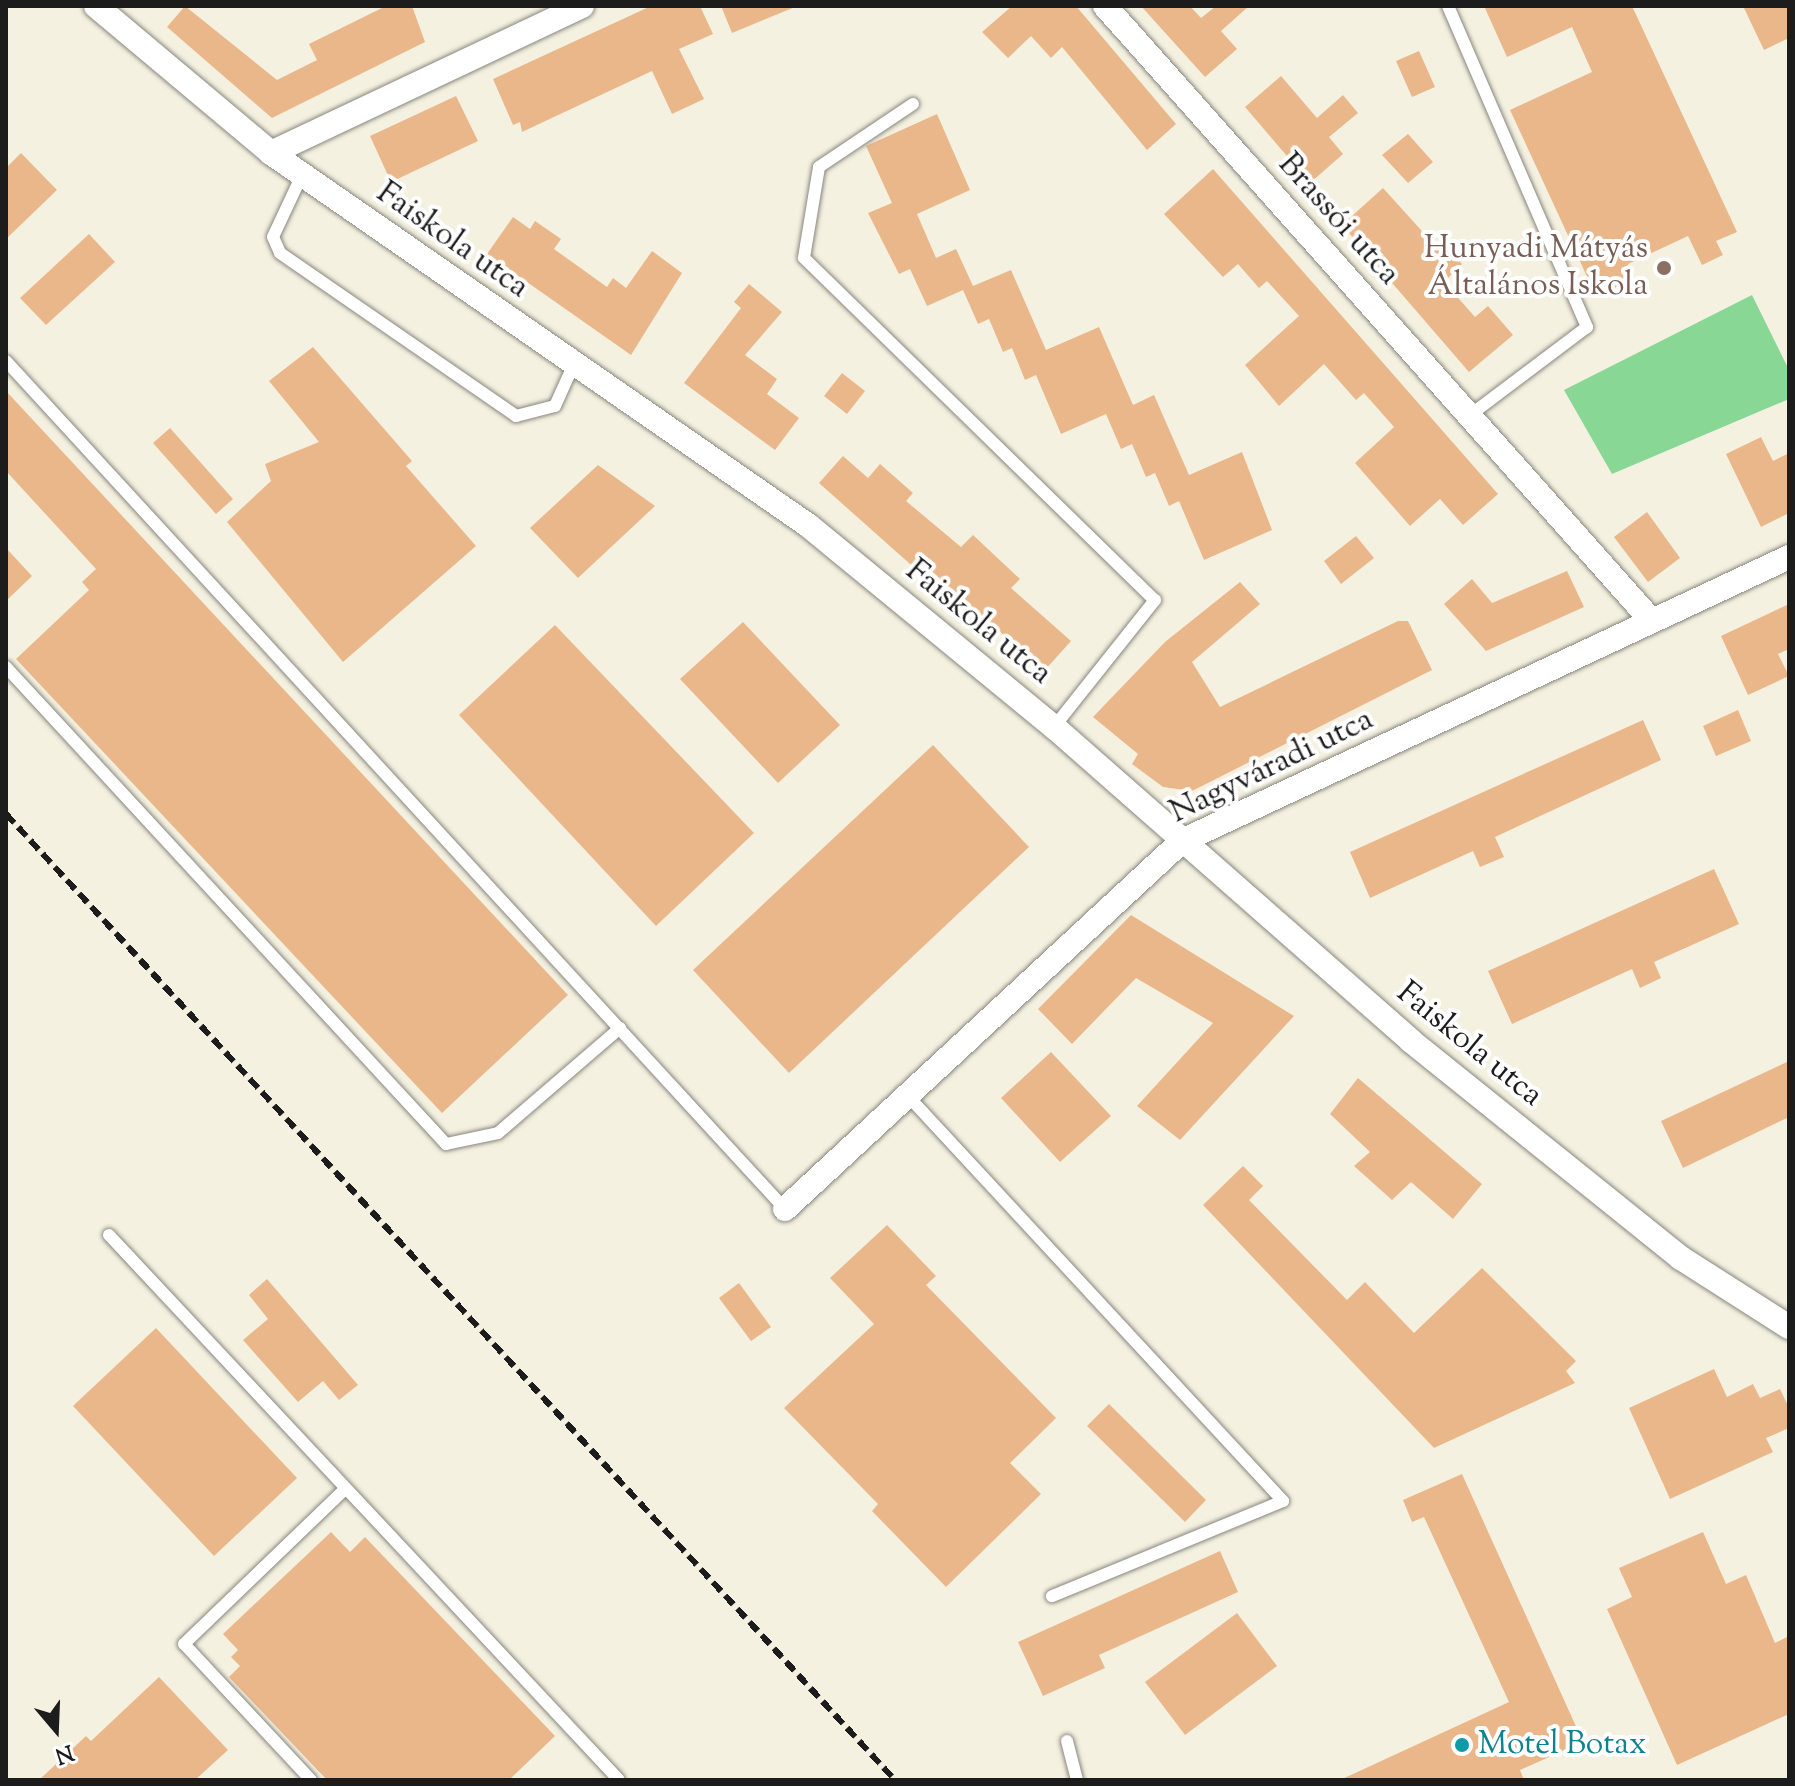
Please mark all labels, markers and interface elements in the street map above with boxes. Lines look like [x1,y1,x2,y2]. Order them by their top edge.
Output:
street label: Brassói utca [1269,146,1407,294]
street label: Faiskola utca [369,175,535,307]
place label: Hunyadi Mátyás Általános Iskola [1424,231,1648,306]
marker: Hunyadi Mátyás Általános Iskola [1655,259,1673,277]
street label: Faiskola utca [897,552,1059,694]
street label: Nagyváradi utca [1164,701,1380,833]
street label: Faiskola utca [1388,974,1550,1116]
north arrow [16,1690,96,1770]
place label: Motel Botax [1478,1726,1646,1764]
text: N [50,1735,77,1771]
marker: Motel Botax [1453,1736,1471,1754]

